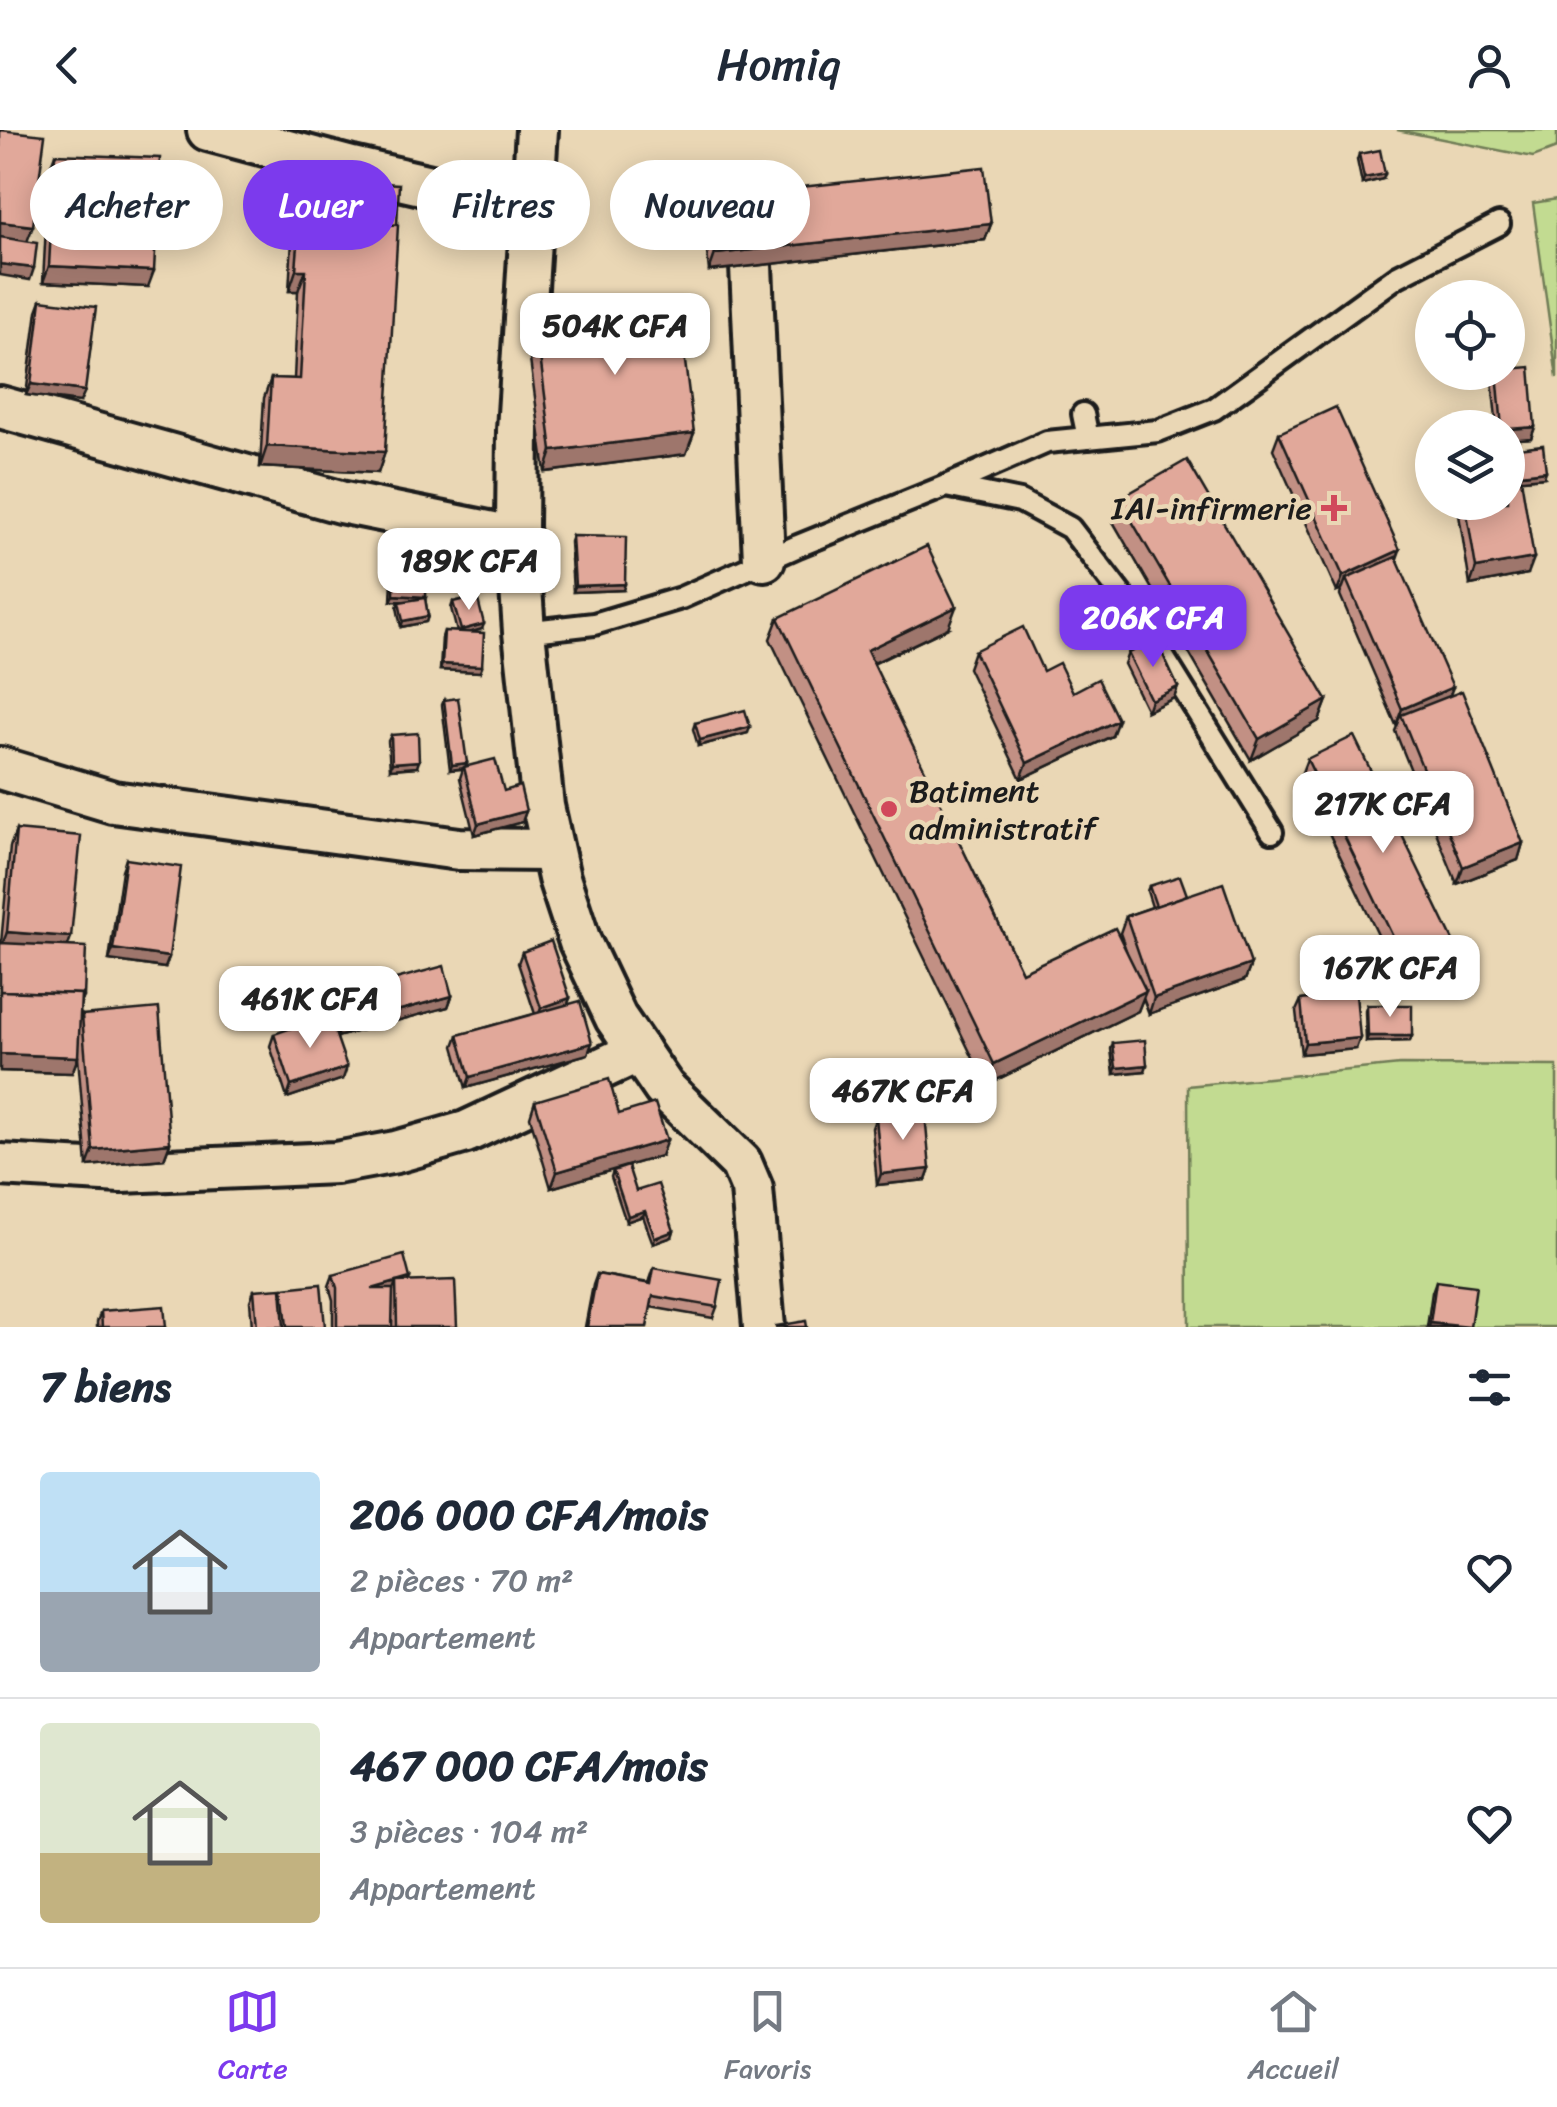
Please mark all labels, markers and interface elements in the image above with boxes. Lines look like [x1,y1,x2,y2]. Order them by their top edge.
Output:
text: Homiq [717,25,840,105]
icon: back [40,38,95,93]
icon: person [1462,38,1517,93]
chip: Acheter [30,160,223,250]
chip: Louer [243,160,397,250]
chip: Filtres [417,160,590,250]
chip: Nouveau [610,160,810,250]
map controls [1415,280,1525,520]
button: locate [1415,280,1525,390]
pin: 504K CFA [512,293,718,378]
text: 504K CFA [542,297,688,354]
button: layers [1415,410,1525,520]
place label: IAI-infirmerie [1111,480,1312,537]
marker: IAI-infirmerie [1321,495,1347,521]
pin: 189K CFA [366,528,572,613]
text: 189K CFA [400,532,538,589]
pin: 206K CFA [1050,585,1256,670]
text: 206K CFA [1081,589,1225,646]
place label: Batiment administratif [909,763,1100,857]
pin: 217K CFA [1280,771,1486,856]
text: 217K CFA [1315,775,1451,832]
marker: Batiment administratif [878,798,900,820]
pin: 167K CFA [1287,935,1493,1020]
text: 167K CFA [1322,939,1458,996]
pin: 461K CFA [207,966,413,1051]
text: 461K CFA [241,970,379,1027]
pin: 467K CFA [800,1058,1006,1143]
text: 467K CFA [832,1062,974,1119]
text: 7 biens [40,1350,171,1424]
icon: filters [1462,1360,1517,1415]
text: 206 000 CFA/mois [350,1478,708,1552]
icon: home [120,1512,240,1632]
icon: heart [1462,1545,1517,1600]
text: 2 pièces · 70 m² [350,1552,574,1609]
text: Appartement [350,1609,536,1666]
text: 467 000 CFA/mois [350,1729,708,1803]
icon: home [120,1763,240,1883]
icon: heart [1462,1796,1517,1851]
text: 3 pièces · 104 m² [350,1803,588,1860]
text: Appartement [350,1860,536,1917]
tab: Carte [218,1984,288,2093]
tab: Favoris [724,1984,811,2093]
tab: Accueil [1247,1984,1339,2093]

